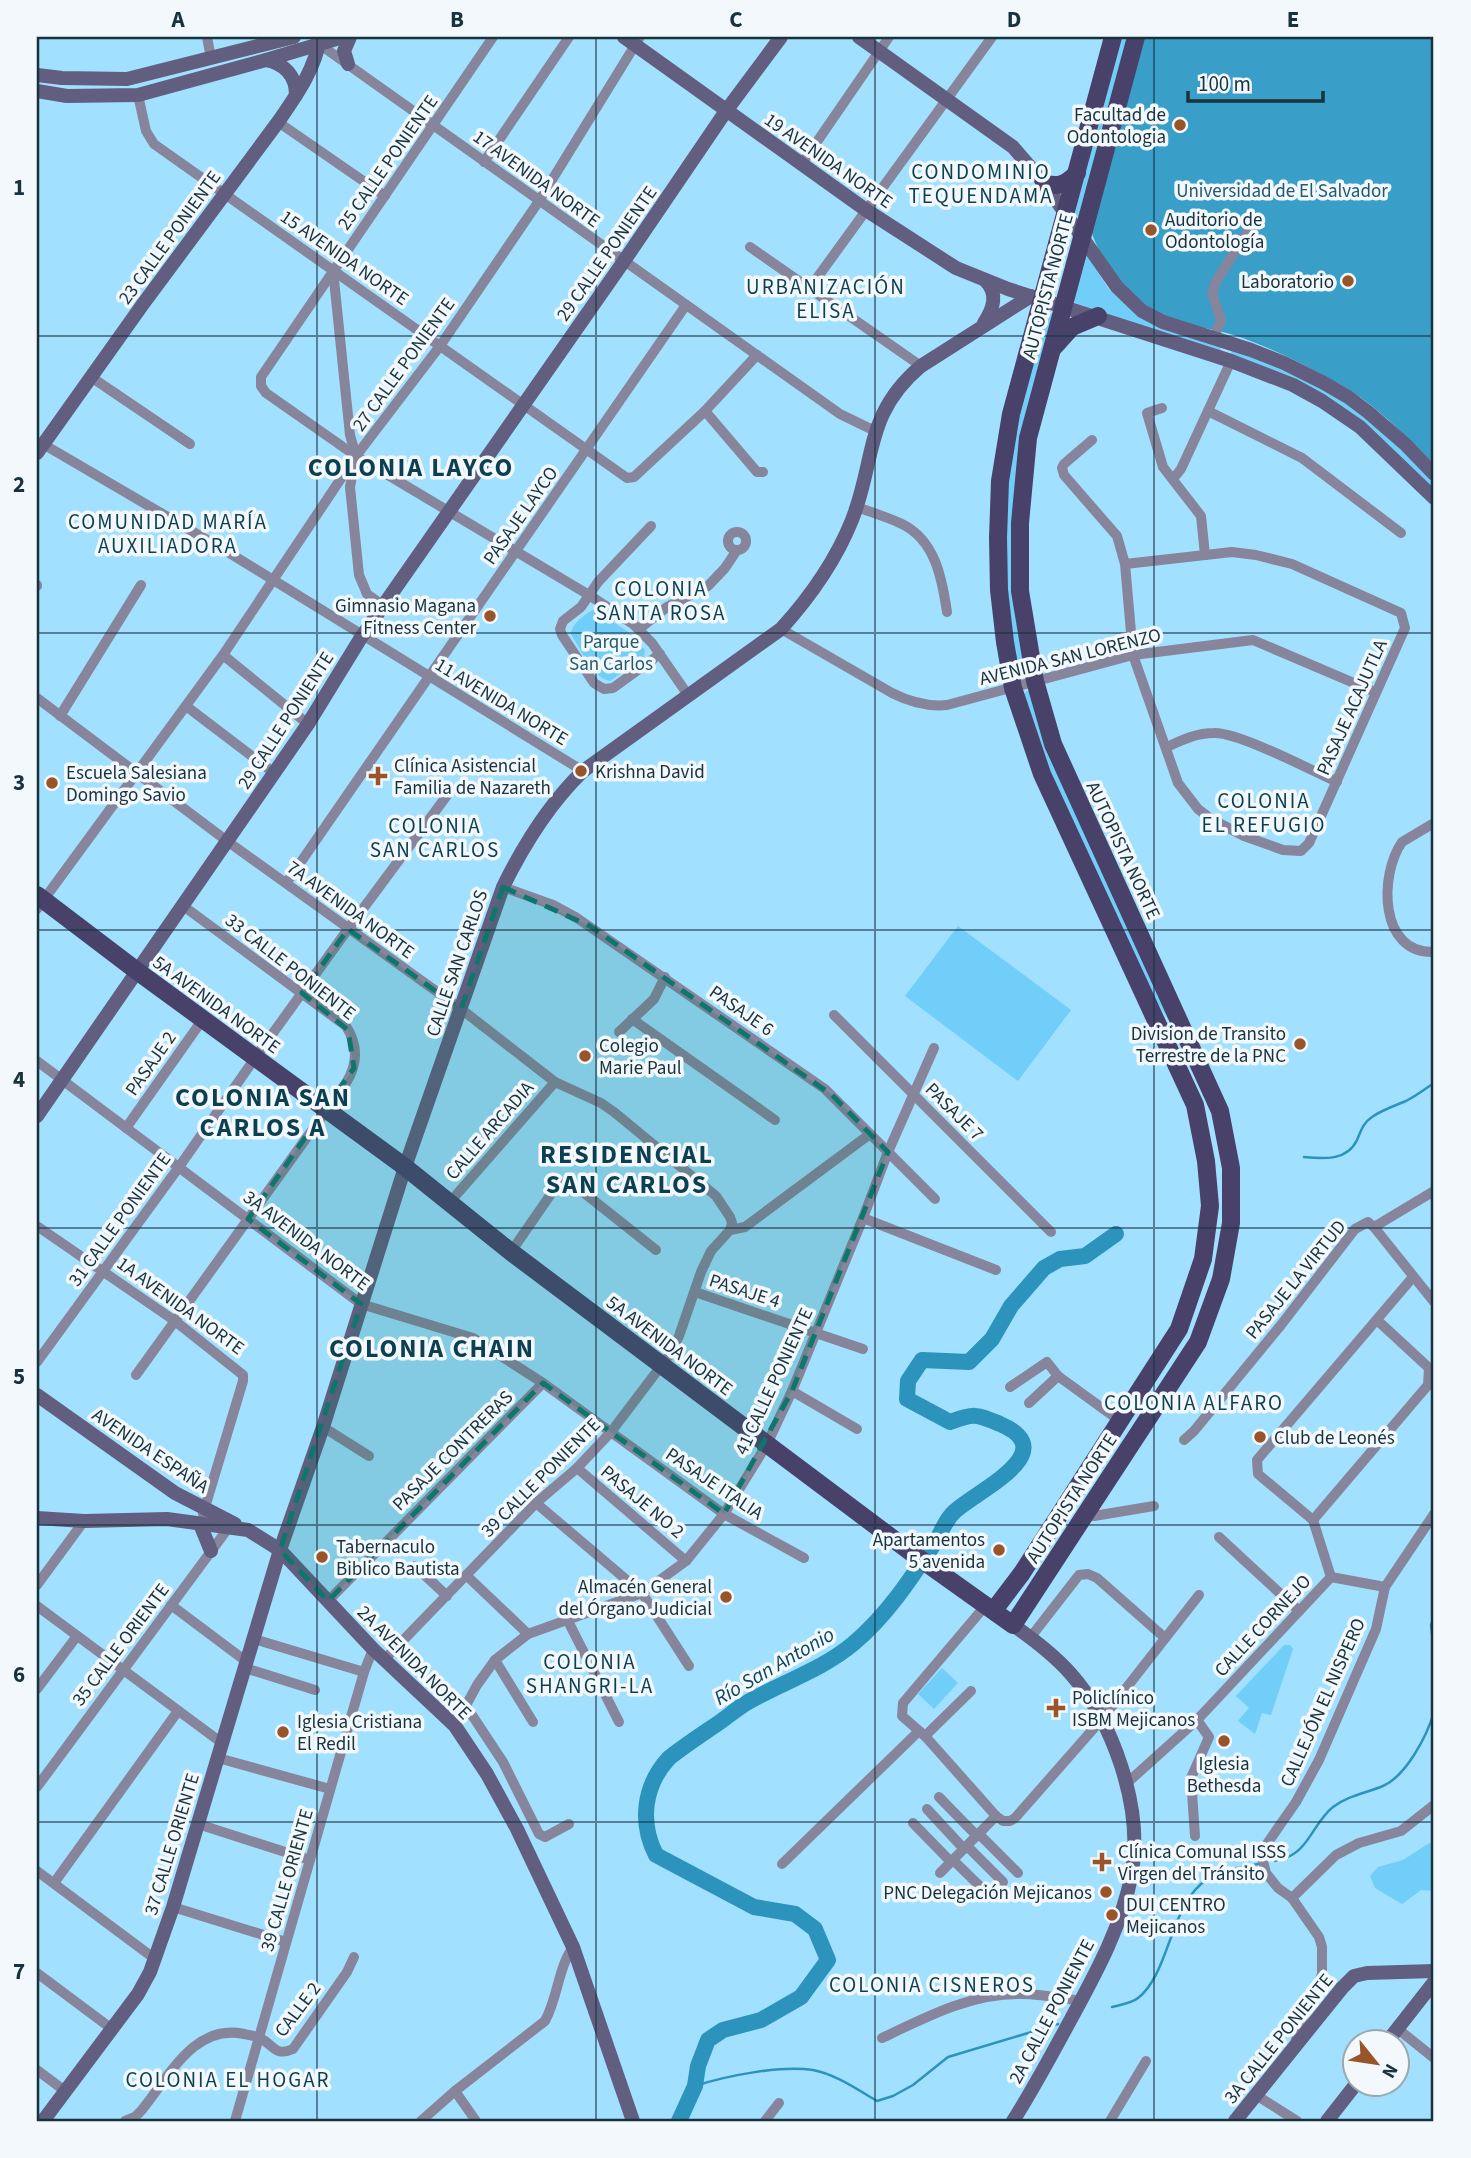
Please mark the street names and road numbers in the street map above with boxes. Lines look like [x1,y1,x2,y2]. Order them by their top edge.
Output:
street label: 25 CALLE PONIENTE [331,90,445,236]
street label: 19 AVENIDA NORTE [759,107,898,216]
street label: 17 AVENIDA NORTE [467,124,605,235]
street label: 23 CALLE PONIENTE [112,166,228,310]
street label: 29 CALLE PONIENTE [550,181,664,327]
street label: 15 AVENIDA NORTE [275,204,414,313]
street label: AUTOPISTA NORTE [1016,211,1081,362]
street label: 27 CALLE PONIENTE [346,293,462,437]
street label: PASAJE LAYCO [477,461,565,571]
street label: AVENIDA SAN LORENZO [977,622,1164,693]
street label: PASAJE ACAJUTLA [1310,635,1395,780]
street label: 29 CALLE PONIENTE [232,647,341,795]
street label: 11 AVENIDA NORTE [430,652,573,753]
street label: AUTOPISTA NORTE [1079,777,1166,924]
street label: 7A AVENIDA NORTE [281,855,420,966]
street label: CALLE SAN CARLOS [420,887,495,1040]
street label: 33 CALLE PONIENTE [219,908,361,1027]
street label: 5A AVENIDA NORTE [147,950,286,1061]
street label: PASAJE 6 [703,979,779,1043]
street label: PASAJE 2 [119,1026,183,1102]
street label: CALLE ARCADIA [440,1075,541,1186]
street label: PASAJE 7 [919,1077,989,1147]
street label: 31 CALLE PONIENTE [62,1148,178,1292]
street label: 3A AVENIDA NORTE [237,1185,375,1298]
street label: PASAJE LA VIRTUD [1240,1215,1353,1345]
street label: 1A AVENIDA NORTE [111,1251,250,1362]
street label: PASAJE 4 [706,1267,783,1316]
street label: 5A AVENIDA NORTE [600,1290,738,1403]
street label: 41 CALLE PONIENTE [728,1304,820,1460]
street label: PASAJE CONTRERAS [387,1385,520,1518]
street label: AVENIDA ESPAÑA [86,1402,215,1501]
street label: 39 CALLE PONIENTE [475,1412,607,1544]
street label: AUTOPISTA NORTE [1020,1429,1124,1569]
street label: PASAJE ITALIA [660,1441,769,1527]
street label: PASAJE NO 2 [594,1459,690,1545]
street label: CALLE CORNEJO [1208,1569,1318,1683]
street label: 35 CALLE ORIENTE [66,1578,176,1712]
street label: 2A AVENIDA NORTE [351,1600,477,1726]
street label: CALLEJÓN EL NISPERO [1274,1614,1373,1791]
street label: 37 CALLE ORIENTE [138,1770,207,1919]
street label: 39 CALLE ORIENTE [254,1806,321,1955]
street label: 2A CALLE PONIENTE [1003,1935,1102,2089]
street label: 3A CALLE PONIENTE [1218,1968,1340,2110]
street label: CALLE 2 [268,1977,328,2043]

